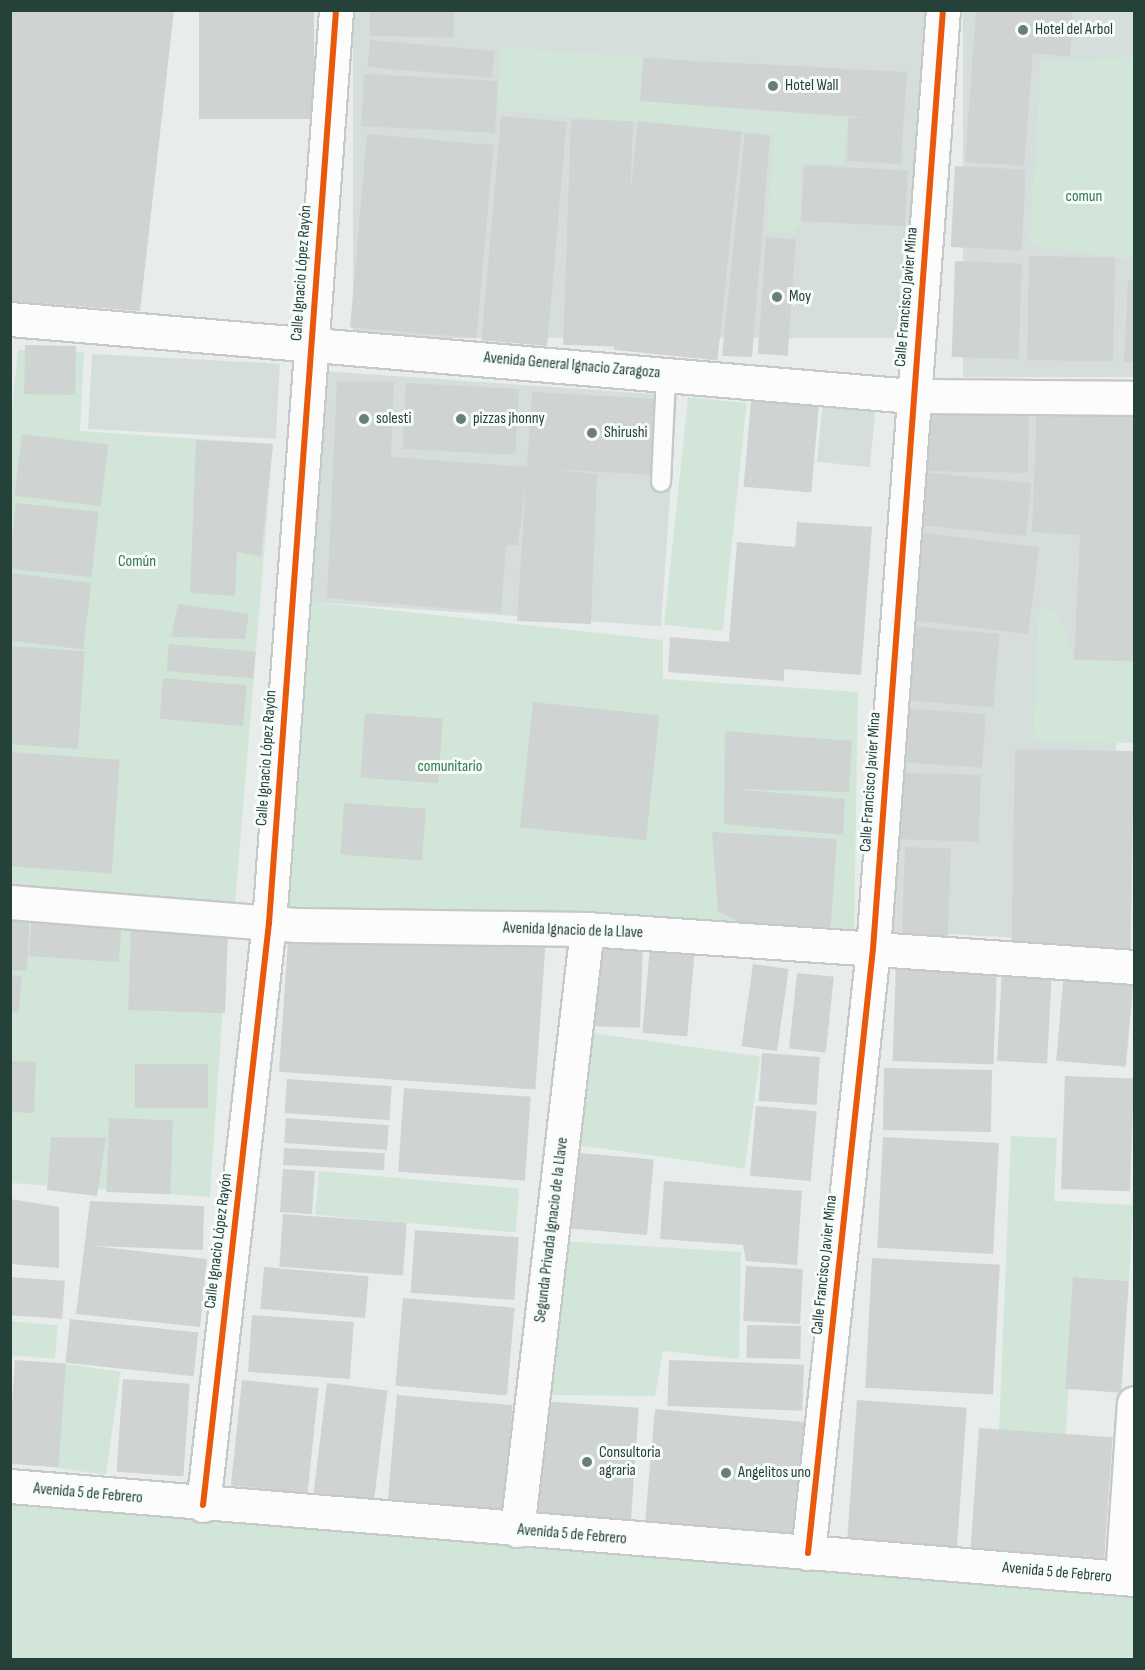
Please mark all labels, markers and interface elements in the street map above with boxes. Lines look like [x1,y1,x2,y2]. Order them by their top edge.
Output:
place label: Hotel del Arbol [1035,20,1113,40]
marker: Hotel del Arbol [1016,23,1030,37]
place label: Hotel Wall [785,76,839,96]
marker: Hotel Wall [766,79,780,93]
park label: comun [1066,187,1102,207]
street label: Calle Ignacio López Rayón [288,204,316,342]
street label: Calle Francisco Javier Mina [891,226,923,368]
place label: Moy [789,287,811,307]
marker: Moy [770,290,784,304]
street label: Avenida General Ignacio Zaragoza [483,349,661,383]
place label: solesti [376,409,411,429]
place label: pizzas jhonny [473,409,545,429]
marker: solesti [357,412,371,426]
marker: pizzas jhonny [454,412,468,426]
place label: Shirushi [604,423,648,443]
marker: Shirushi [585,426,599,440]
park label: Común [118,552,156,572]
street label: Calle Ignacio López Rayón [253,689,281,827]
street label: Calle Francisco Javier Mina [857,711,885,853]
park label: comunitario [418,757,482,777]
street label: Avenida Ignacio de la Llave [503,919,643,943]
street label: Segunda Privada Ignacio de la Llave [531,1136,573,1324]
street label: Calle Ignacio López Rayón [201,1172,237,1310]
street label: Calle Francisco Javier Mina [808,1194,842,1336]
place label: Consultoria agraria [599,1443,661,1481]
marker: Consultoria agraria [580,1455,594,1469]
place label: Angelitos uno [738,1463,811,1483]
marker: Angelitos uno [719,1466,733,1480]
street label: Avenida 5 de Febrero [33,1480,143,1508]
street label: Avenida 5 de Febrero [517,1521,627,1549]
street label: Avenida 5 de Febrero [1002,1559,1112,1587]

